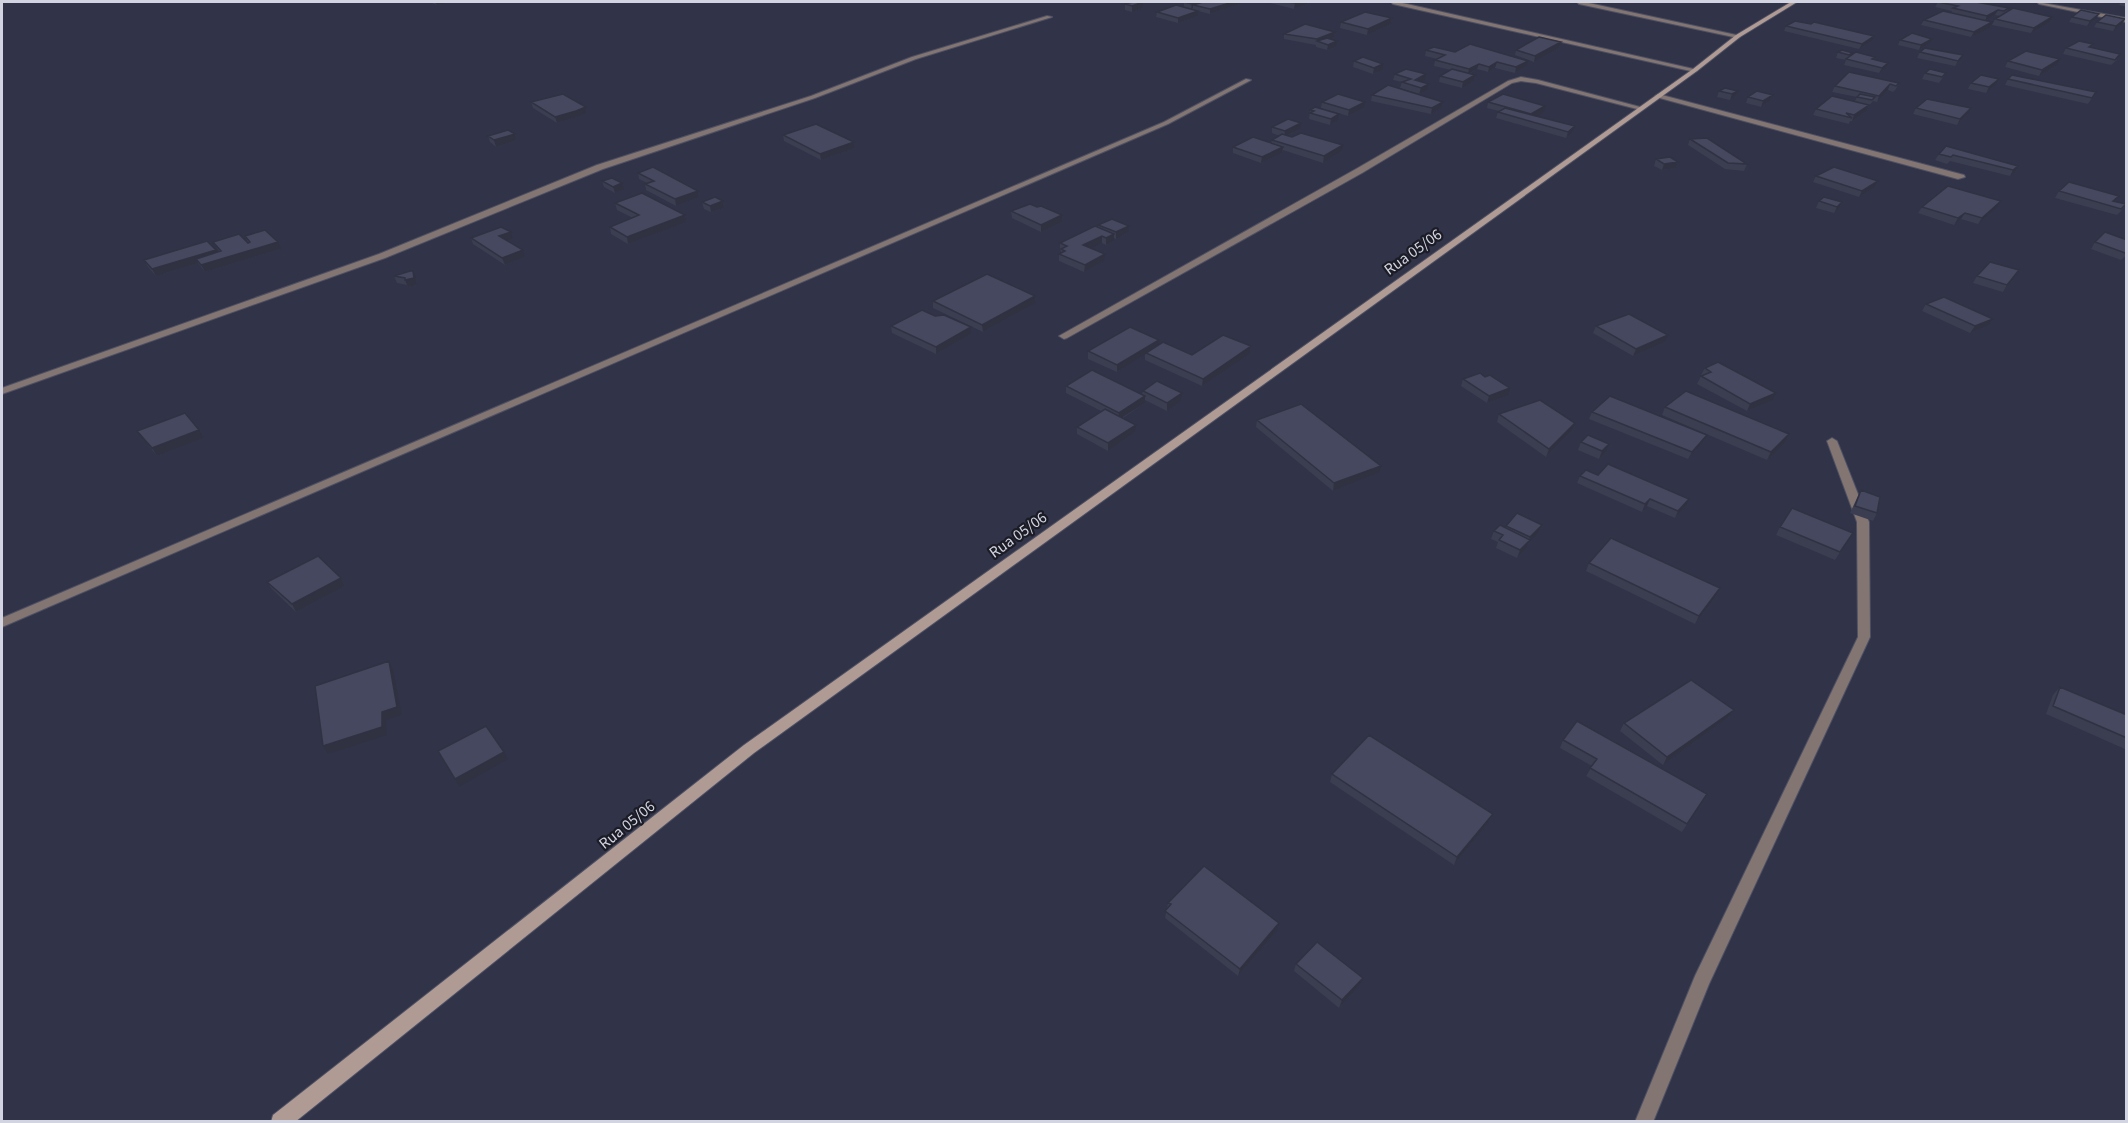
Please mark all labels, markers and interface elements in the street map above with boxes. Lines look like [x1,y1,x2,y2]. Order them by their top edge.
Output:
street label: Rua 05/06 [1380,224,1446,280]
street label: Rua 05/06 [985,507,1051,563]
street label: Rua 05/06 [594,796,660,854]

